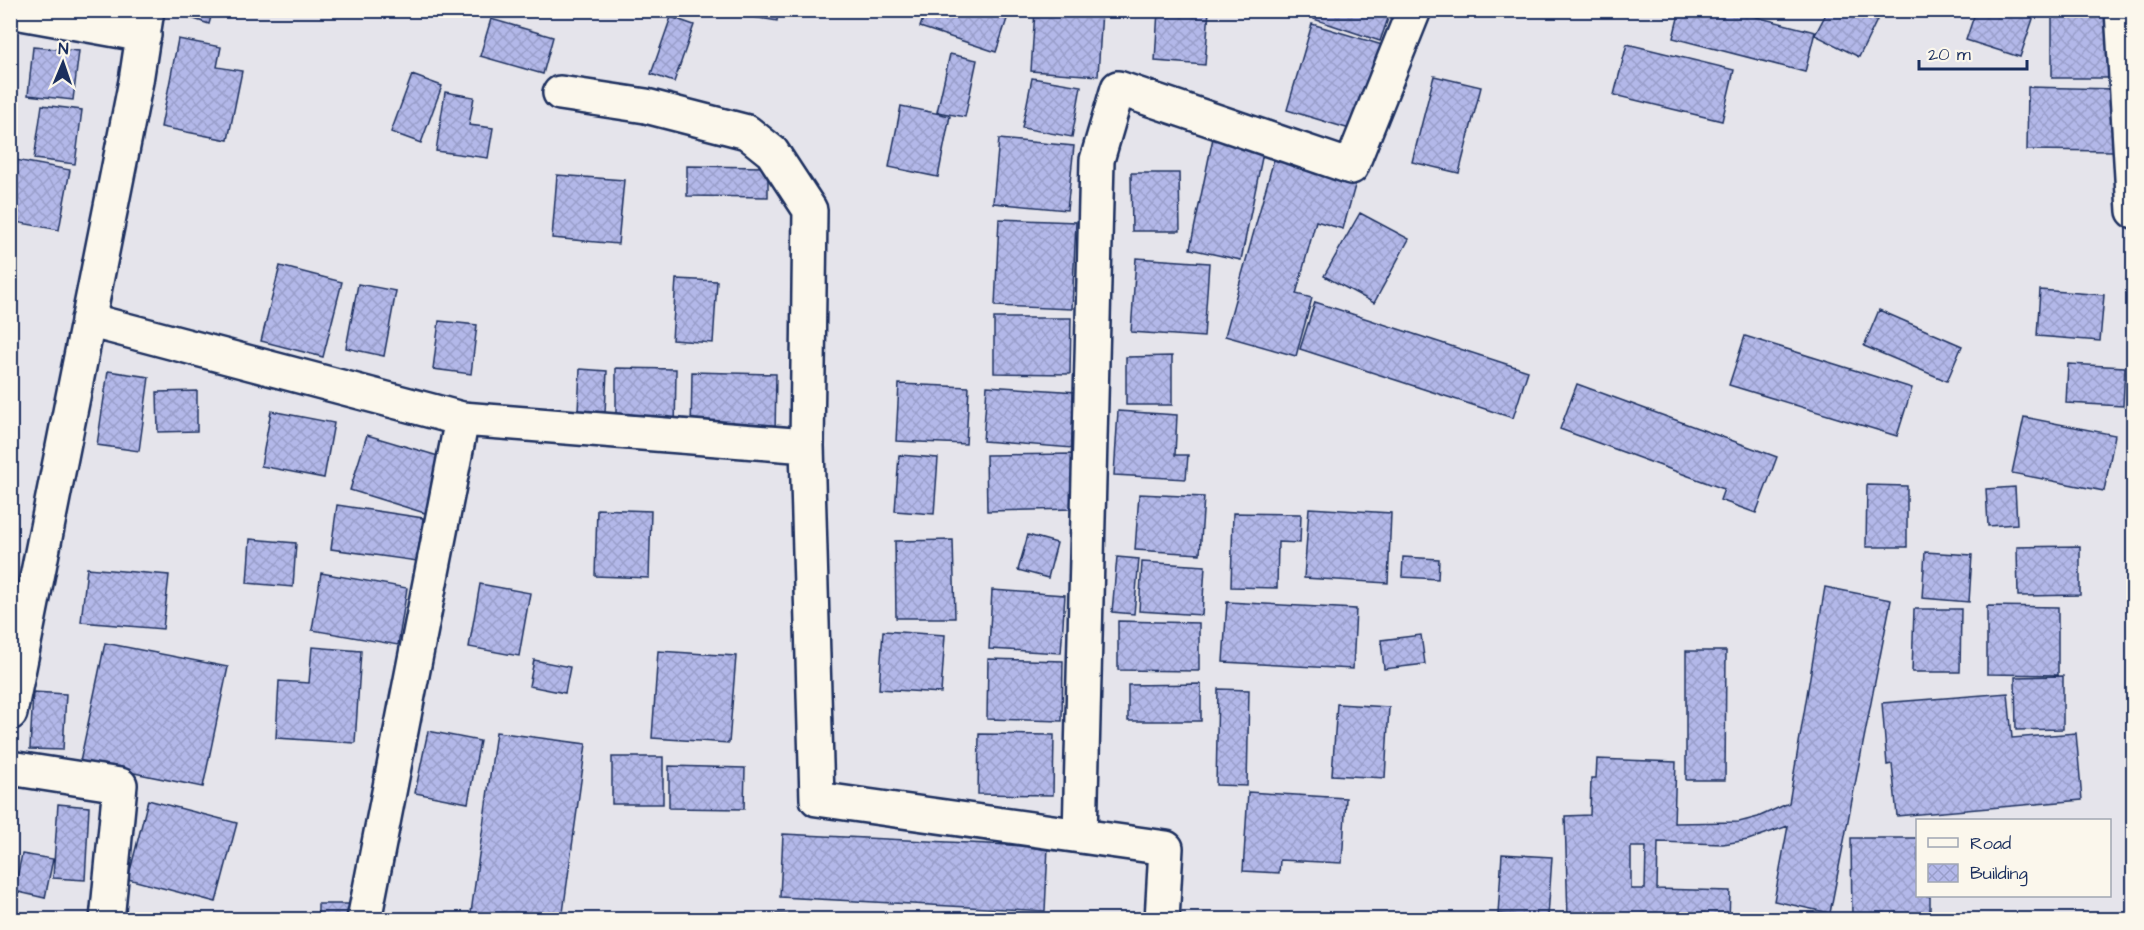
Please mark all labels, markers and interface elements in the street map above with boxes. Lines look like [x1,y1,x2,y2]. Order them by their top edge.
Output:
north arrow [33,33,93,93]
scale bar [1919,33,2027,71]
text: N [58,38,69,60]
text: 20 m [1928,42,1971,67]
legend [1916,819,2111,897]
text: Road [1970,831,2011,856]
text: Building [1970,861,2028,887]

